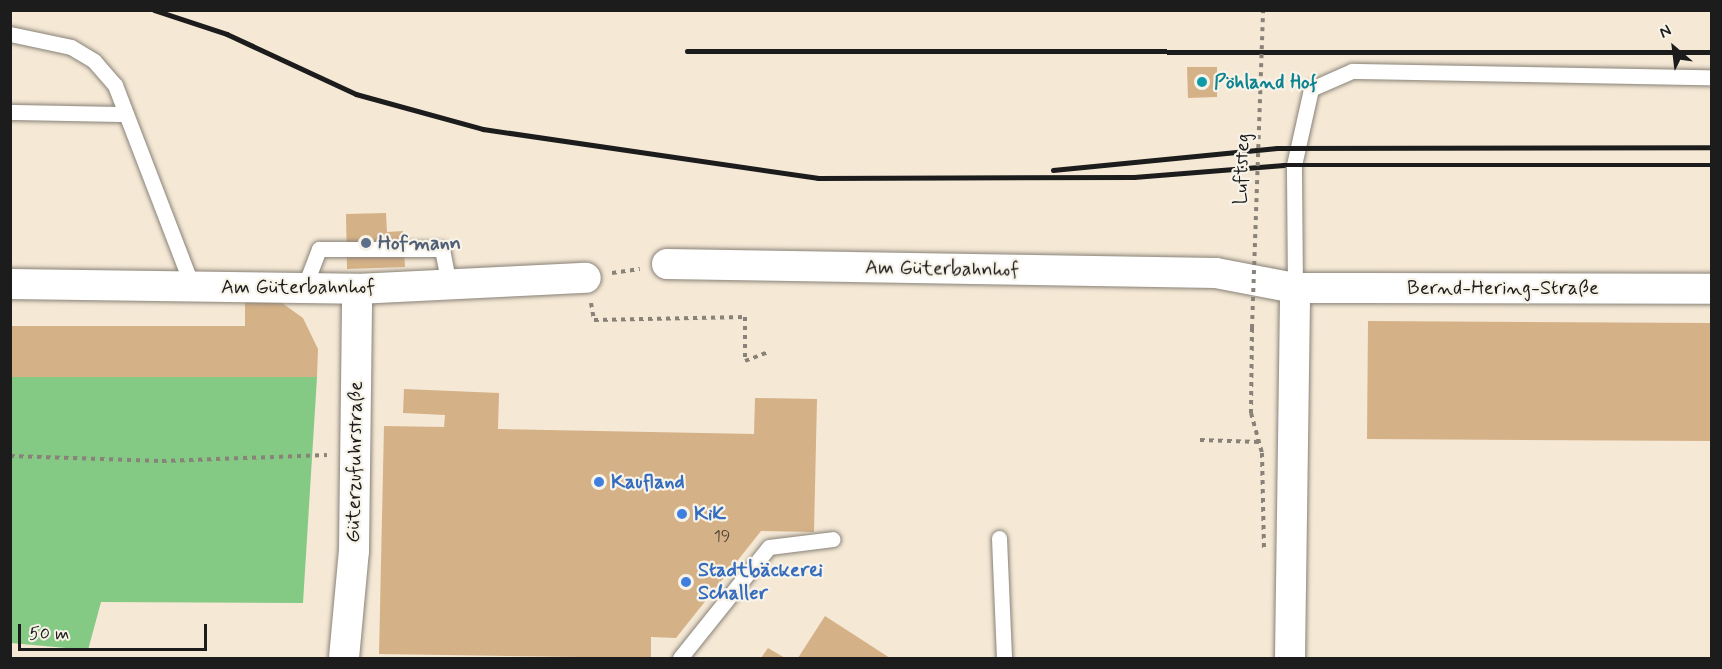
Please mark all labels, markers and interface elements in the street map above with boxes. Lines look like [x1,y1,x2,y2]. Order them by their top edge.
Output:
north arrow [1644,18,1704,78]
text: N [1656,20,1675,43]
place label: Pöhland Hof [1214,70,1320,94]
marker: Pöhland Hof [1195,75,1209,89]
street label: Luftsteg [1229,133,1255,205]
place label: Hofmann [378,231,461,255]
marker: Hofmann [359,236,373,250]
street label: Am Güterbahnhof [865,256,1019,282]
street label: Am Güterbahnhof [221,275,375,299]
street label: Bernd-Hering-Straße [1407,276,1599,300]
street label: Güterzufuhrstraße [342,381,368,543]
place label: Kaufland [611,470,685,494]
marker: Kaufland [592,475,606,489]
place label: KiK [694,502,726,526]
marker: KiK [675,507,689,521]
house number: 19 [714,527,730,547]
place label: Stadtbäckerei Schaller [698,558,823,605]
marker: Stadtbäckerei Schaller [679,575,693,589]
scale bar [21,612,210,650]
text: 50 m [29,622,69,646]

